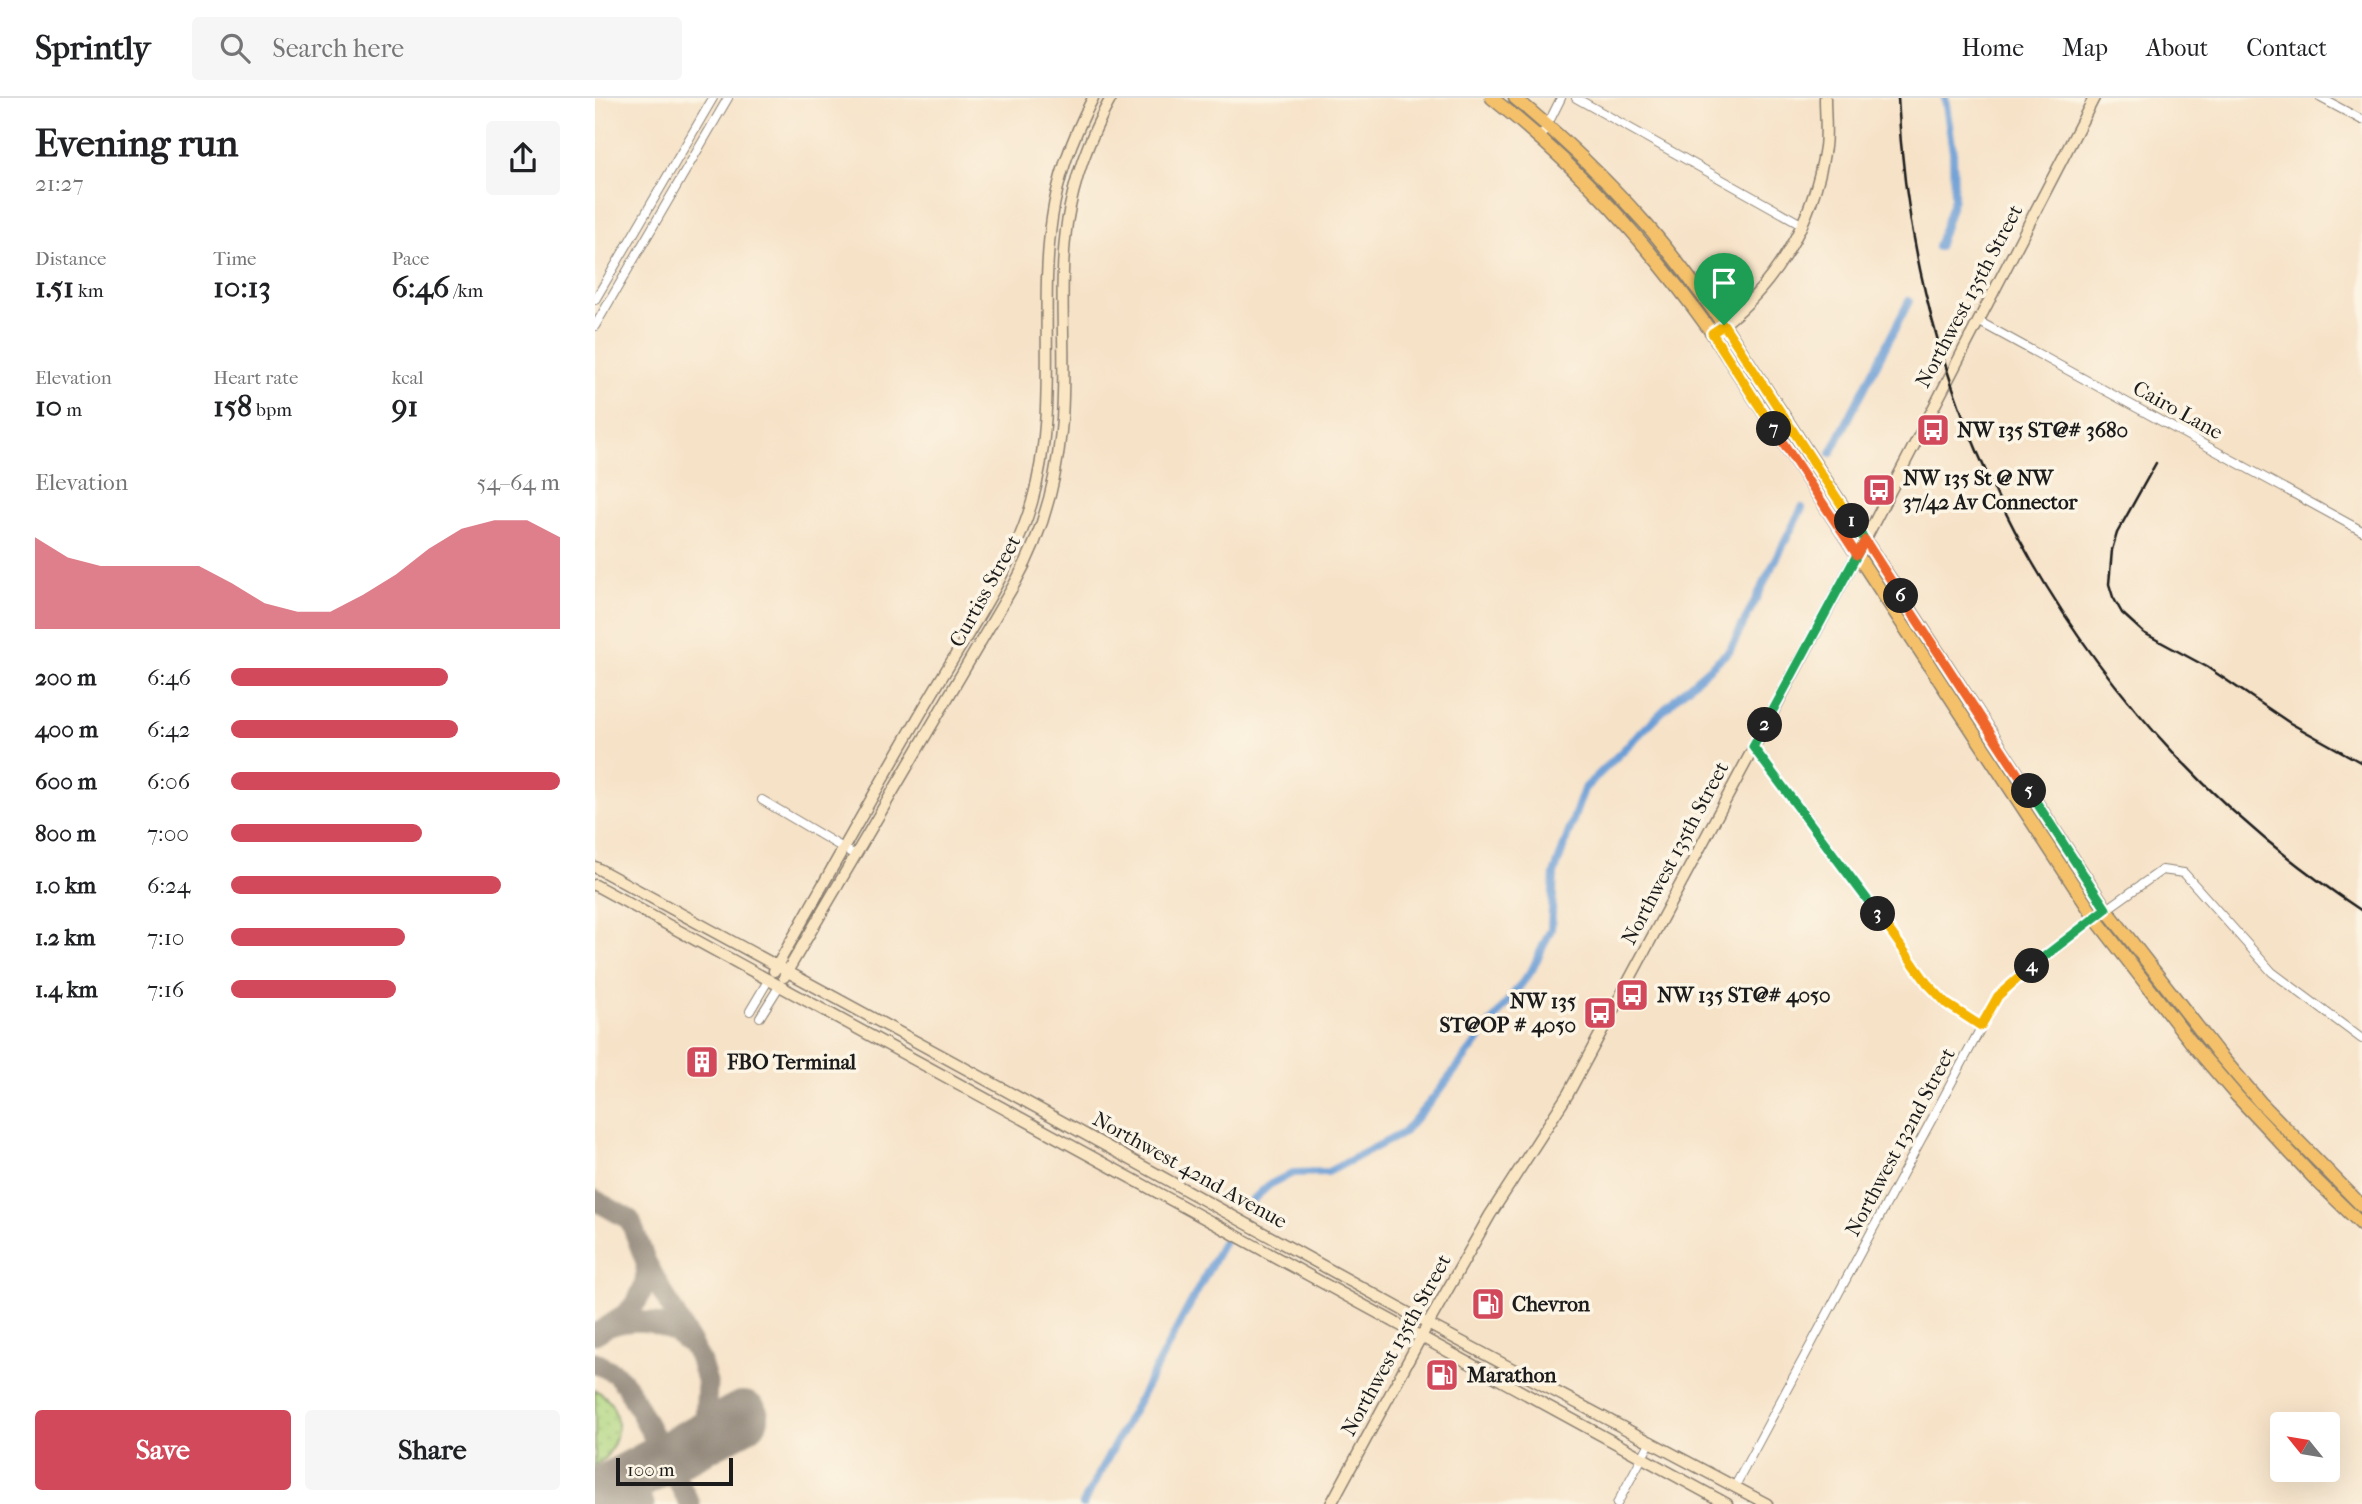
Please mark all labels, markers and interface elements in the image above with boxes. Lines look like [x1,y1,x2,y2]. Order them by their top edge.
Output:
search box [192,17,682,80]
text: Sprintly [35,29,150,68]
icon: search [216,29,254,67]
text: Search here [272,33,404,64]
text: Home [1962,34,2024,62]
text: Map [2062,34,2108,62]
text: About [2146,34,2208,62]
text: Contact [2246,34,2327,62]
text: Evening run [35,121,238,166]
button: share [486,121,560,195]
text: 21:27 [35,170,84,197]
street label: Northwest 135th Street [1911,200,2028,392]
text: Distance [35,248,106,270]
text: Time [213,248,257,270]
text: Pace [392,248,430,270]
pin [1694,253,1754,325]
icon: arrive [1705,264,1743,302]
text: 1.51 [35,270,74,305]
text: 10:13 [213,270,271,305]
text: 6:46 [392,270,449,305]
text: km [74,280,104,302]
text: /km [449,280,483,302]
text: Elevation [35,367,112,389]
text: Heart rate [213,367,298,389]
text: kcal [392,367,424,389]
street label: Cairo Lane [2129,376,2227,444]
text: 10 [35,389,62,424]
text: 158 [213,389,252,424]
text: 91 [392,389,418,424]
text: m [62,399,82,421]
text: bpm [252,399,292,421]
bus stop icon: NW 135 ST@# 3680 [1914,411,1952,449]
pin: 7 [1757,412,1791,446]
text: 7 [1769,417,1778,439]
place label: NW 135 ST@# 3680 [1957,418,2128,442]
place label: NW 135 St @ NW 37/42 Av Connector [1903,466,2079,515]
text: Elevation [35,469,128,496]
text: 54–64 m [476,469,560,496]
bus stop icon: NW 135 St @ NW 37/42 Av Connector [1860,471,1898,509]
pin: 1 [1835,504,1869,538]
text: 1 [1848,509,1855,531]
street label: Curtiss Street [944,530,1026,651]
pin: 6 [1883,578,1919,614]
text: 6 [1895,584,1906,606]
text: 200 m [35,664,96,691]
text: 6:46 [147,664,191,691]
pin: 2 [1747,708,1783,742]
text: 2 [1760,713,1769,735]
text: 400 m [35,716,98,743]
text: 6:42 [147,716,190,743]
street label: Northwest 135th Street [1617,757,1734,949]
text: 600 m [35,768,97,795]
text: 6:06 [147,768,190,795]
pin: 5 [2011,774,2047,808]
text: 5 [2024,779,2033,801]
text: 800 m [35,820,96,847]
text: 7:00 [147,820,189,847]
text: 1.0 km [35,872,96,899]
text: 6:24 [147,872,190,899]
pin: 3 [1861,896,1895,932]
text: 3 [1874,902,1881,924]
text: 1.2 km [35,924,95,951]
text: 7:10 [147,924,184,951]
pin: 4 [2015,948,2049,984]
text: 4 [2026,954,2037,976]
text: 1.4 km [35,976,98,1003]
text: 7:16 [147,976,184,1003]
bus stop icon: NW 135 ST@# 4050 [1613,976,1651,1014]
place label: NW 135 ST@# 4050 [1657,983,1831,1008]
place label: NW 135 ST@OP # 4050 [1440,989,1576,1038]
bus stop icon: NW 135 ST@OP # 4050 [1581,994,1619,1032]
building icon: FBO Terminal [683,1043,721,1081]
street label: Northwest 132nd Street [1840,1043,1960,1240]
place label: FBO Terminal [726,1050,856,1074]
street label: Northwest 42nd Avenue [1089,1107,1291,1233]
street label: Northwest 135th Street [1336,1250,1456,1440]
fuel station icon: Chevron [1469,1285,1507,1323]
place label: Chevron [1512,1292,1591,1316]
fuel station icon: Marathon [1423,1356,1461,1394]
place label: Marathon [1466,1363,1557,1387]
button: Save [35,1410,291,1490]
button: Share [305,1410,560,1490]
north arrow [2270,1412,2340,1482]
map controls [2270,1412,2340,1482]
scale bar [616,1455,733,1487]
text: 100 m [627,1459,675,1481]

